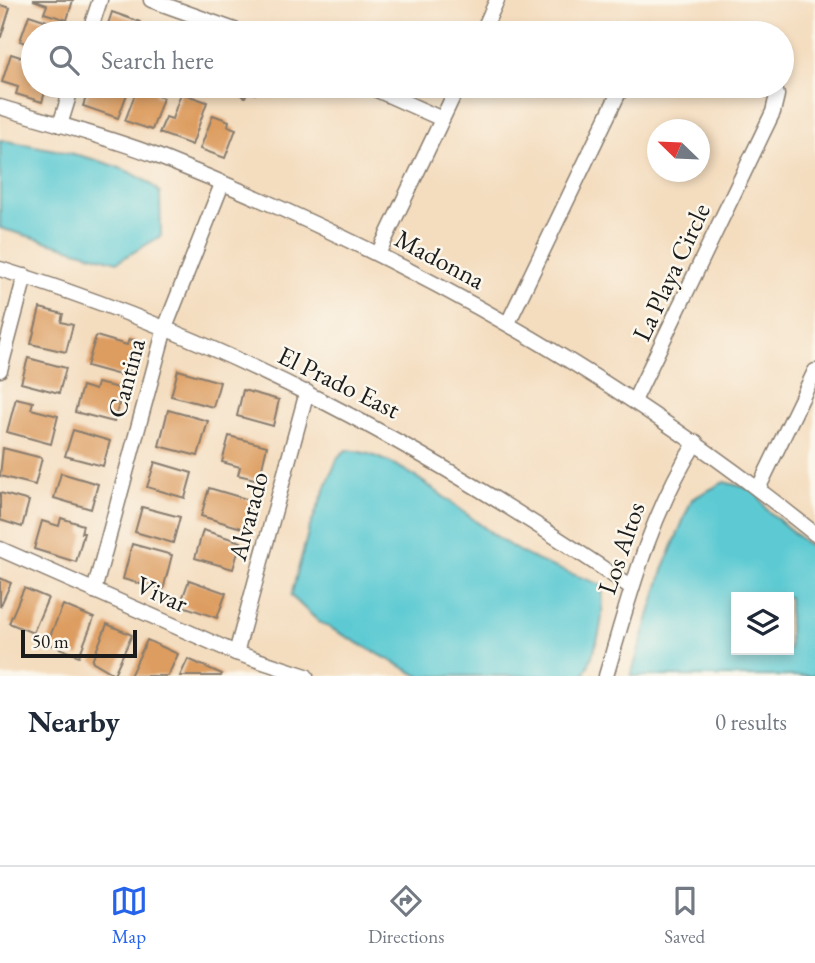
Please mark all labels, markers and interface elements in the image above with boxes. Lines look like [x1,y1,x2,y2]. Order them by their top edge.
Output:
search box [21,21,794,98]
icon: search [45,41,83,79]
text: Search here [101,43,214,77]
north arrow [647,119,710,182]
street label: La Playa Circle [624,198,718,346]
street label: Madonna [389,221,491,297]
street label: Cantina [99,334,153,422]
street label: El Prado East [272,338,406,426]
street label: Alvarado [220,468,276,565]
street label: Los Altos [589,497,653,599]
street label: Vivar [131,568,194,621]
map controls [731,592,794,655]
button: layers [731,592,794,655]
scale bar [21,627,136,659]
text: 50 m [32,629,69,654]
text: Nearby [28,702,120,741]
text: 0 results [715,707,787,737]
tab: Map [110,882,148,949]
tab: Directions [368,882,444,949]
tab: Saved [664,882,705,949]

